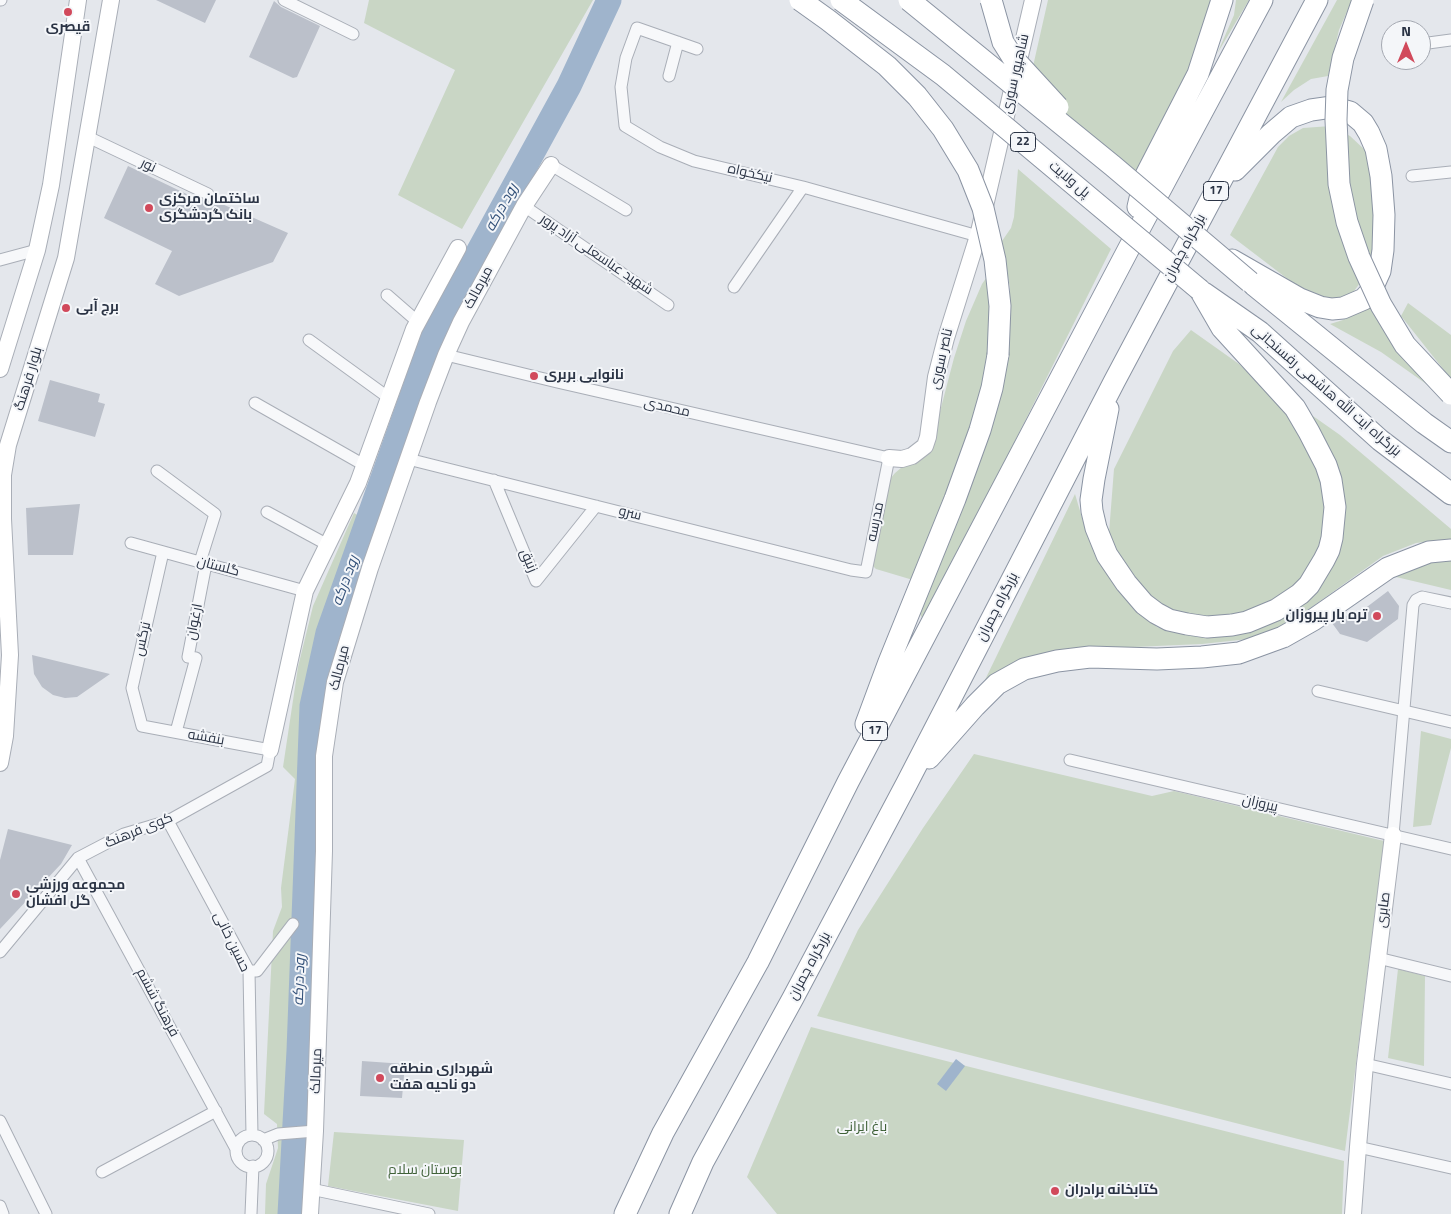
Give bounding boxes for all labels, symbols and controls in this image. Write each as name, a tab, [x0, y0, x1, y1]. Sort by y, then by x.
marker: قیصری	[62, 6, 74, 18]
place label: قیصری	[46, 20, 90, 36]
north arrow	[1381, 20, 1431, 70]
text: N	[1401, 20, 1411, 41]
street label: شاهپور سوری	[999, 32, 1033, 116]
road number: 22	[1010, 132, 1036, 152]
street label: نور	[137, 155, 159, 177]
street label: پل ولایت	[1045, 158, 1093, 202]
street label: نیکخواه	[726, 161, 774, 187]
water label: رود درکه	[482, 181, 522, 235]
road number: 17	[1204, 182, 1228, 200]
place label: ساختمان مرکزی بانک گردشگری	[159, 192, 260, 224]
marker: ساختمان مرکزی بانک گردشگری	[143, 202, 155, 214]
street label: شهید عباسعلی آزاد پرور	[536, 211, 656, 299]
street label: بزرگراه چمران	[1160, 211, 1210, 285]
street label: میرمالک	[461, 264, 497, 312]
place label: برج آبی	[76, 300, 119, 316]
marker: برج آبی	[60, 302, 72, 314]
street label: بزرگراه آیت الله هاشمی رفسنجانی	[1248, 321, 1404, 461]
street label: ناصر سوری	[927, 327, 957, 391]
street label: بلوار فرهنگ	[11, 345, 47, 413]
place label: نانوایی بربری	[544, 368, 624, 384]
marker: نانوایی بربری	[528, 370, 540, 382]
street label: محمدی	[642, 395, 692, 421]
street label: مدرسه	[864, 501, 888, 543]
street label: سرو	[617, 503, 643, 525]
street label: زنبق	[516, 547, 540, 575]
street label: گلستان	[195, 553, 241, 581]
water label: رود درکه	[329, 554, 363, 608]
street label: بزرگراه چمران	[974, 570, 1022, 644]
street label: ارغوان	[183, 602, 207, 642]
place label: تره بار پیروزان	[1285, 608, 1367, 624]
marker: تره بار پیروزان	[1371, 610, 1383, 622]
street label: نرگس	[131, 620, 155, 658]
street label: میرمالک	[326, 644, 354, 692]
road number: 17	[862, 721, 888, 740]
street label: بنفشه	[186, 727, 226, 749]
street label: پیروزان	[1240, 792, 1280, 816]
street label: کوی فرهنگ	[103, 810, 175, 852]
place label: مجموعه ورزشی گل افشان	[26, 878, 125, 910]
marker: مجموعه ورزشی گل افشان	[10, 888, 22, 900]
street label: صابری	[1373, 891, 1395, 929]
street label: حسین خانی	[209, 909, 253, 975]
street label: بزرگراه چمران	[785, 929, 835, 1003]
water label: رود درکه	[290, 954, 310, 1006]
street label: فرهنگ ششم	[132, 966, 182, 1040]
street label: میرمالک	[308, 1048, 326, 1094]
place label: شهرداری منطقه دو ناحیه هفت	[390, 1062, 493, 1094]
marker: شهرداری منطقه دو ناحیه هفت	[374, 1072, 386, 1084]
park label: باغ ایرانی	[837, 1120, 887, 1136]
park label: بوستان سلام	[388, 1163, 462, 1179]
place label: کتابخانه برادران	[1065, 1183, 1158, 1199]
marker: کتابخانه برادران	[1049, 1185, 1061, 1197]

